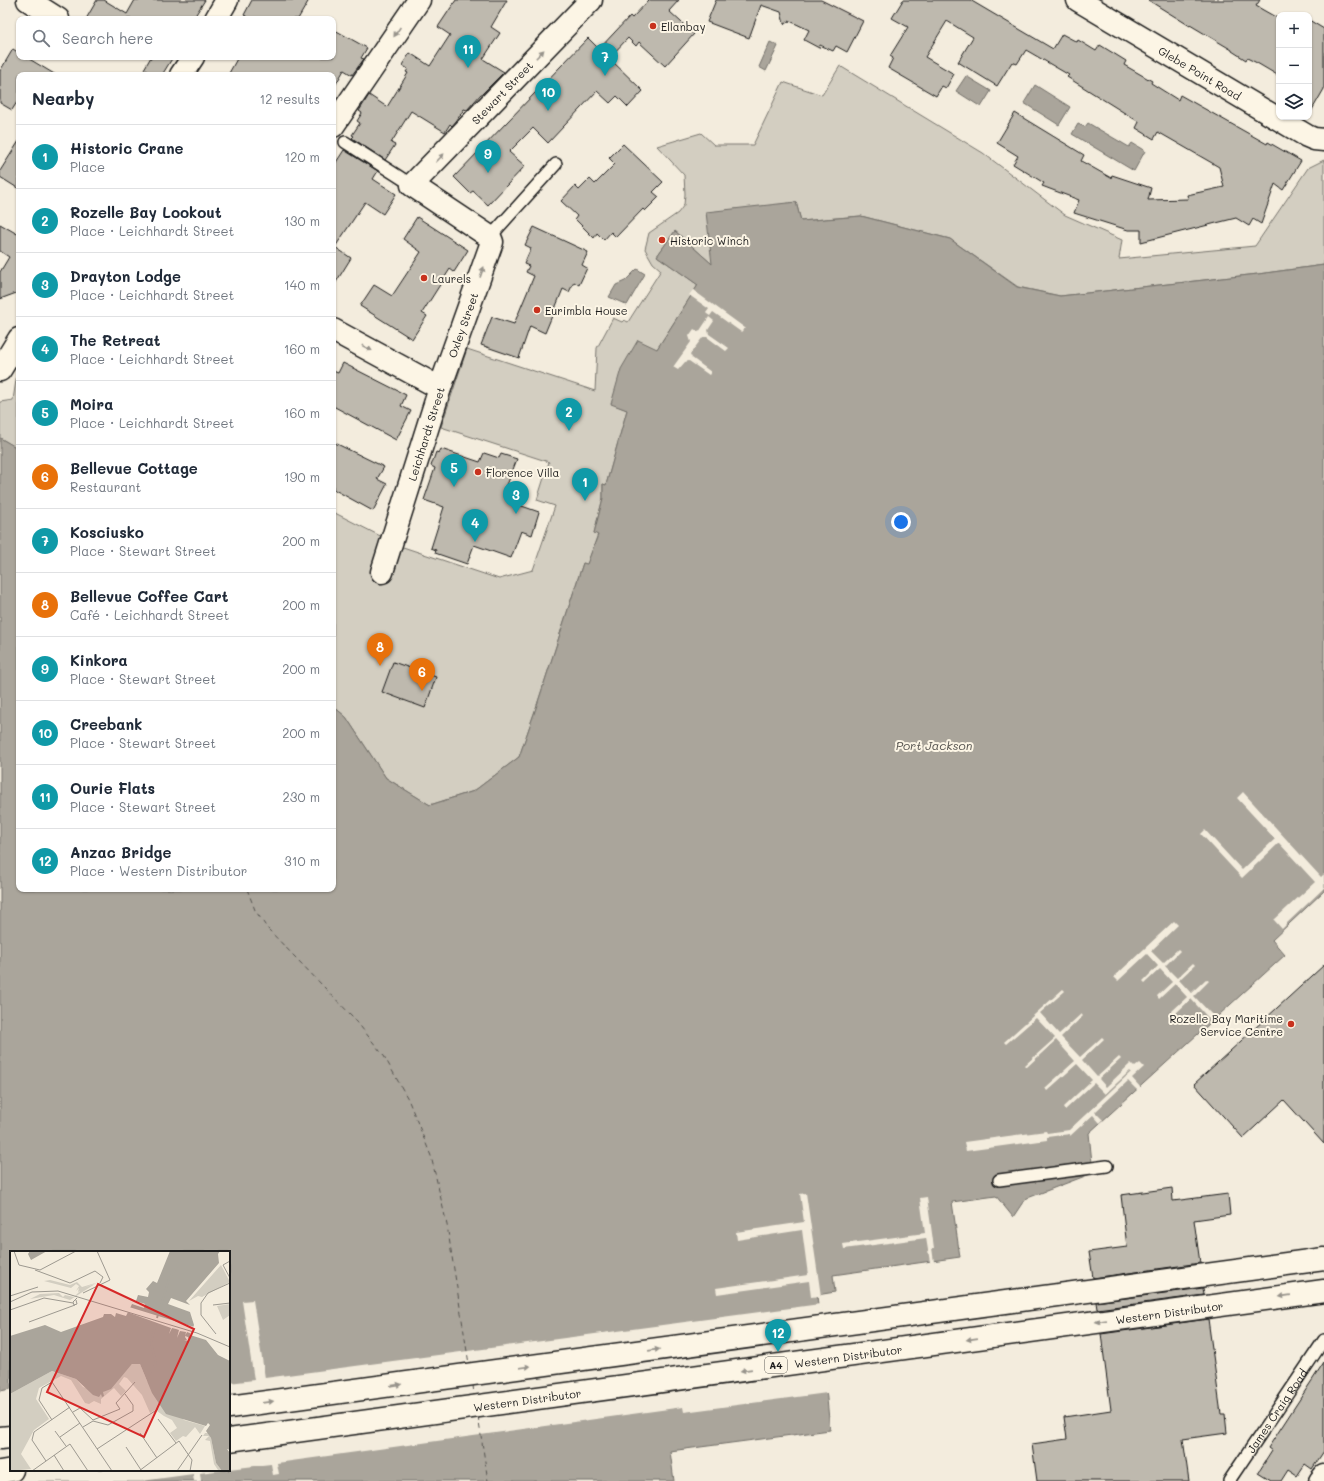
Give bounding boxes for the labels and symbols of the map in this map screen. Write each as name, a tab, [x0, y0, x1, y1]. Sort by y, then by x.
place label: Ellanbay	[661, 19, 706, 34]
marker: Ellanbay	[648, 21, 658, 31]
one-way arrow	[393, 27, 401, 38]
pin: 11	[455, 35, 481, 68]
street label: Glebe Point Road	[1156, 42, 1244, 103]
pin: 7	[592, 43, 618, 76]
one-way arrow	[535, 49, 544, 59]
street label: Stewart Street	[468, 57, 536, 127]
pin: 10	[535, 78, 561, 111]
pin: 9	[475, 140, 501, 173]
one-way arrow	[435, 153, 444, 163]
place label: Historic Winch	[670, 233, 749, 248]
marker: Historic Winch	[657, 235, 667, 245]
one-way arrow	[479, 266, 485, 278]
place label: Laurels	[432, 271, 471, 286]
marker: Laurels	[419, 273, 429, 283]
street label: Oxley Street	[444, 290, 481, 359]
place label: Eurimbla House	[545, 303, 628, 318]
marker: Eurimbla House	[532, 305, 542, 315]
one-way arrow	[361, 345, 373, 352]
street label: Leichhardt Street	[404, 385, 447, 483]
pin: 2	[556, 398, 582, 431]
pin: 5	[441, 454, 467, 487]
place label: Florence Villa	[486, 465, 560, 480]
marker: Florence Villa	[473, 467, 483, 477]
pin: 1	[572, 468, 598, 501]
pin: 3	[503, 481, 529, 514]
pin: 4	[462, 509, 488, 542]
your location	[891, 512, 911, 532]
pin: 8	[367, 633, 393, 666]
pin: 6	[409, 658, 435, 691]
water label: Port Jackson	[896, 737, 973, 753]
place label: Rozelle Bay Maritime Service Centre	[1169, 1011, 1283, 1039]
marker: Rozelle Bay Maritime Service Centre	[1286, 1019, 1296, 1029]
inset map	[10, 1251, 230, 1471]
one-way arrow	[1279, 1293, 1291, 1299]
street label: Western Distributor	[1114, 1297, 1224, 1327]
one-way arrow	[1095, 1318, 1107, 1324]
pin: 12	[765, 1319, 791, 1352]
one-way arrow	[966, 1336, 978, 1342]
street label: Western Distributor	[793, 1341, 903, 1370]
one-way arrow	[648, 1347, 660, 1353]
road number: A4	[765, 1357, 787, 1373]
one-way arrow	[519, 1364, 531, 1370]
street label: James Craig Road	[1243, 1366, 1310, 1455]
one-way arrow	[740, 1367, 752, 1373]
one-way arrow	[390, 1382, 403, 1388]
street label: Western Distributor	[472, 1385, 582, 1414]
one-way arrow	[262, 1399, 274, 1405]

